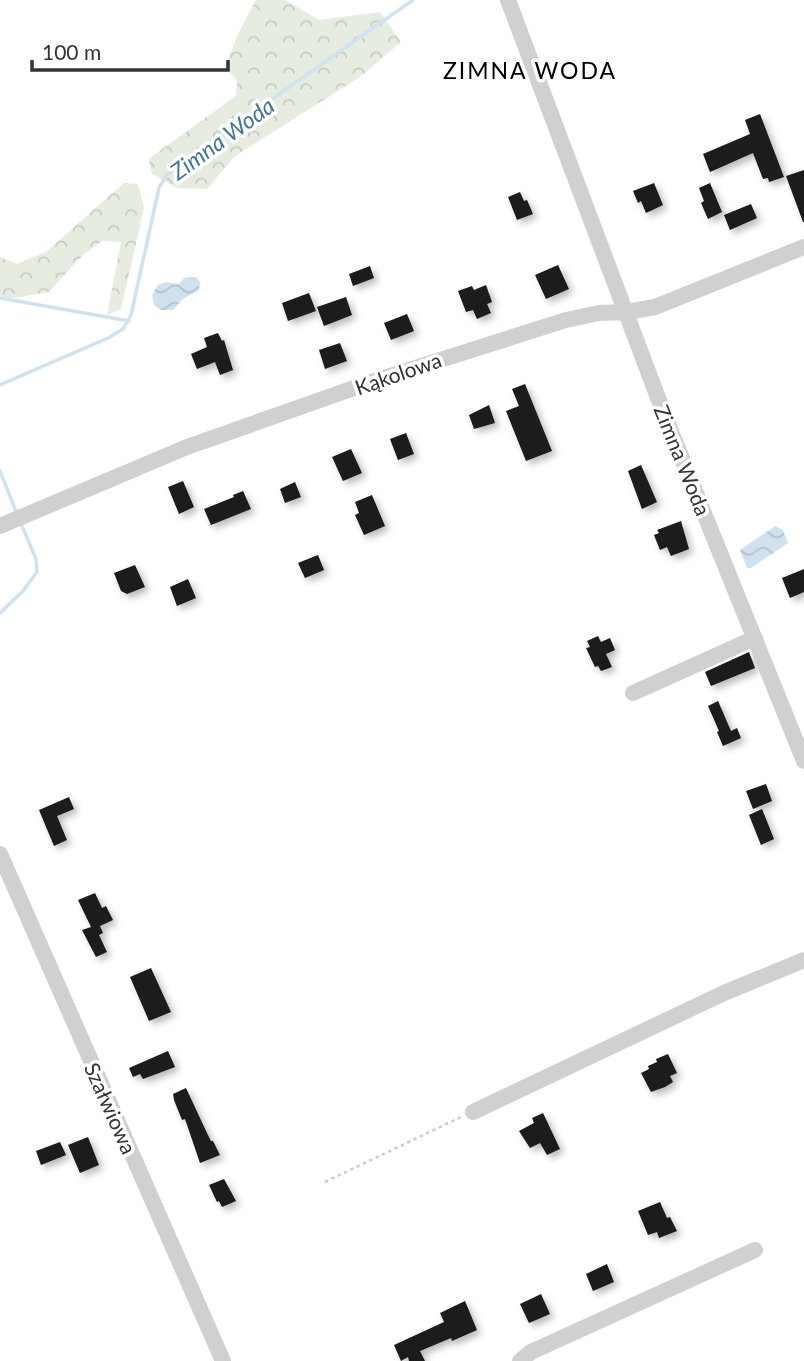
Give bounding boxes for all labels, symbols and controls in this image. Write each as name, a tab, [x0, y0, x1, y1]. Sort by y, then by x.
scale bar	[32, 28, 228, 72]
text: 100 m	[42, 39, 101, 64]
district label: ZIMNA WODA	[443, 56, 617, 84]
water label: Zimna Woda	[164, 91, 280, 186]
street label: Kąkolowa	[351, 347, 445, 399]
street label: Zimna Woda	[650, 401, 716, 519]
street label: Szałwiowa	[80, 1058, 142, 1158]

